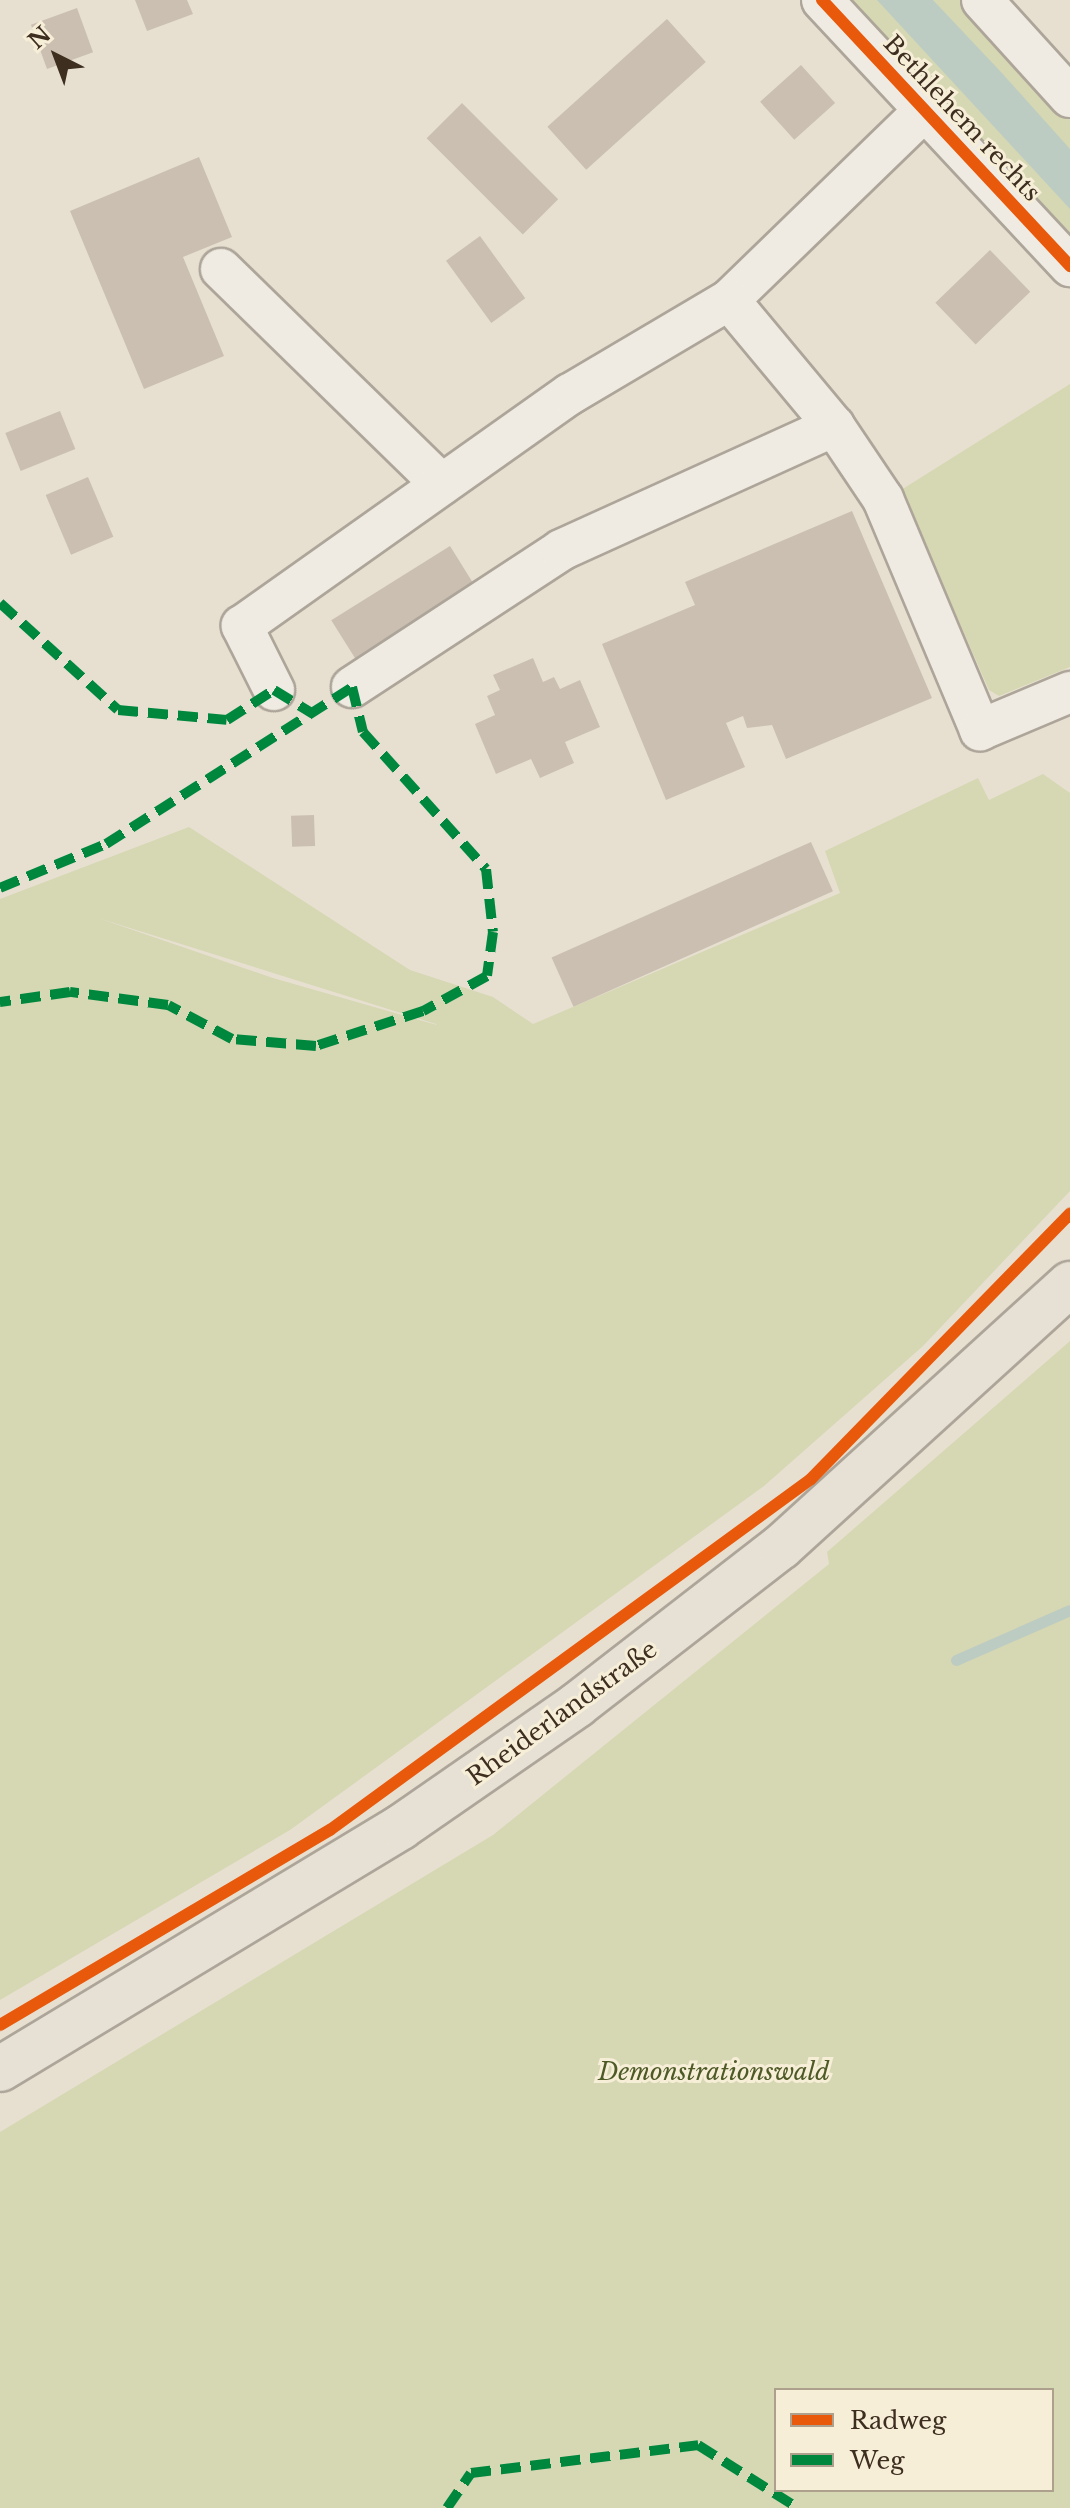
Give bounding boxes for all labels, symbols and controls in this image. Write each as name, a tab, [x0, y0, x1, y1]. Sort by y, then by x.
north arrow	[16, 16, 96, 96]
text: N	[23, 21, 56, 55]
street label: Bethlehem rechts	[878, 29, 1046, 207]
street label: Rheiderlandstraße	[462, 1635, 662, 1791]
park label: Demonstrationswald	[598, 2058, 830, 2086]
legend	[774, 2388, 1054, 2492]
text: Radweg	[850, 2406, 946, 2435]
text: Weg	[850, 2446, 905, 2475]

